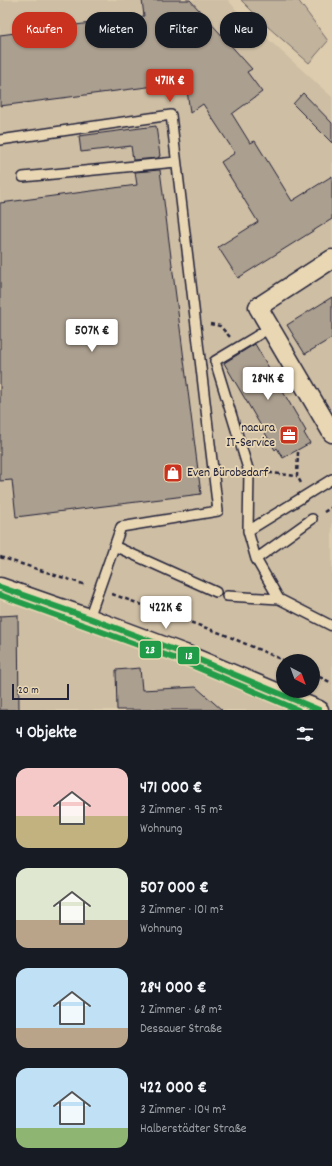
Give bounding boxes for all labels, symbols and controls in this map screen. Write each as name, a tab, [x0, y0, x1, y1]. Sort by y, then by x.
chip: Kaufen	[12, 12, 77, 48]
chip: Mieten	[85, 12, 147, 48]
chip: Filter	[155, 12, 212, 48]
chip: Neu	[220, 12, 267, 48]
pin: 471K €	[137, 69, 203, 103]
text: 471K €	[155, 72, 185, 91]
pin: 507K €	[59, 319, 125, 353]
text: 507K €	[75, 322, 109, 341]
pin: 284K €	[235, 367, 301, 401]
text: 284K €	[252, 370, 284, 389]
place label: nacura IT-Service	[226, 419, 276, 453]
office icon: nacura IT-Service	[278, 424, 300, 446]
shop icon: Even Bürobedarf	[162, 462, 184, 484]
place label: Even Bürobedarf	[187, 464, 269, 483]
pin: 422K €	[133, 596, 199, 630]
text: 422K €	[150, 599, 183, 618]
line badge: 23	[139, 640, 162, 659]
text: 23	[145, 643, 155, 659]
line badge: 13	[177, 646, 200, 665]
text: 13	[185, 649, 193, 665]
north arrow	[276, 654, 320, 698]
map controls	[276, 654, 320, 698]
scale bar	[12, 682, 69, 701]
text: 20 m	[18, 683, 39, 699]
text: 4 Objekte	[16, 722, 77, 746]
icon: filters	[294, 723, 316, 745]
text: 471 000 €	[140, 777, 202, 801]
icon: home	[48, 784, 96, 832]
text: 3 Zimmer · 95 m²	[140, 801, 223, 820]
text: Wohnung	[140, 820, 183, 839]
text: 507 000 €	[140, 877, 209, 901]
icon: home	[48, 884, 96, 932]
text: 3 Zimmer · 101 m²	[140, 901, 224, 920]
text: Wohnung	[140, 920, 183, 939]
text: 284 000 €	[140, 977, 206, 1001]
icon: home	[48, 984, 96, 1032]
text: 2 Zimmer · 68 m²	[140, 1001, 222, 1020]
text: Dessauer Straße	[140, 1020, 222, 1039]
text: 422 000 €	[140, 1077, 207, 1101]
icon: home	[48, 1084, 96, 1132]
text: 3 Zimmer · 104 m²	[140, 1101, 226, 1120]
text: Halberstädter Straße	[140, 1120, 247, 1139]

